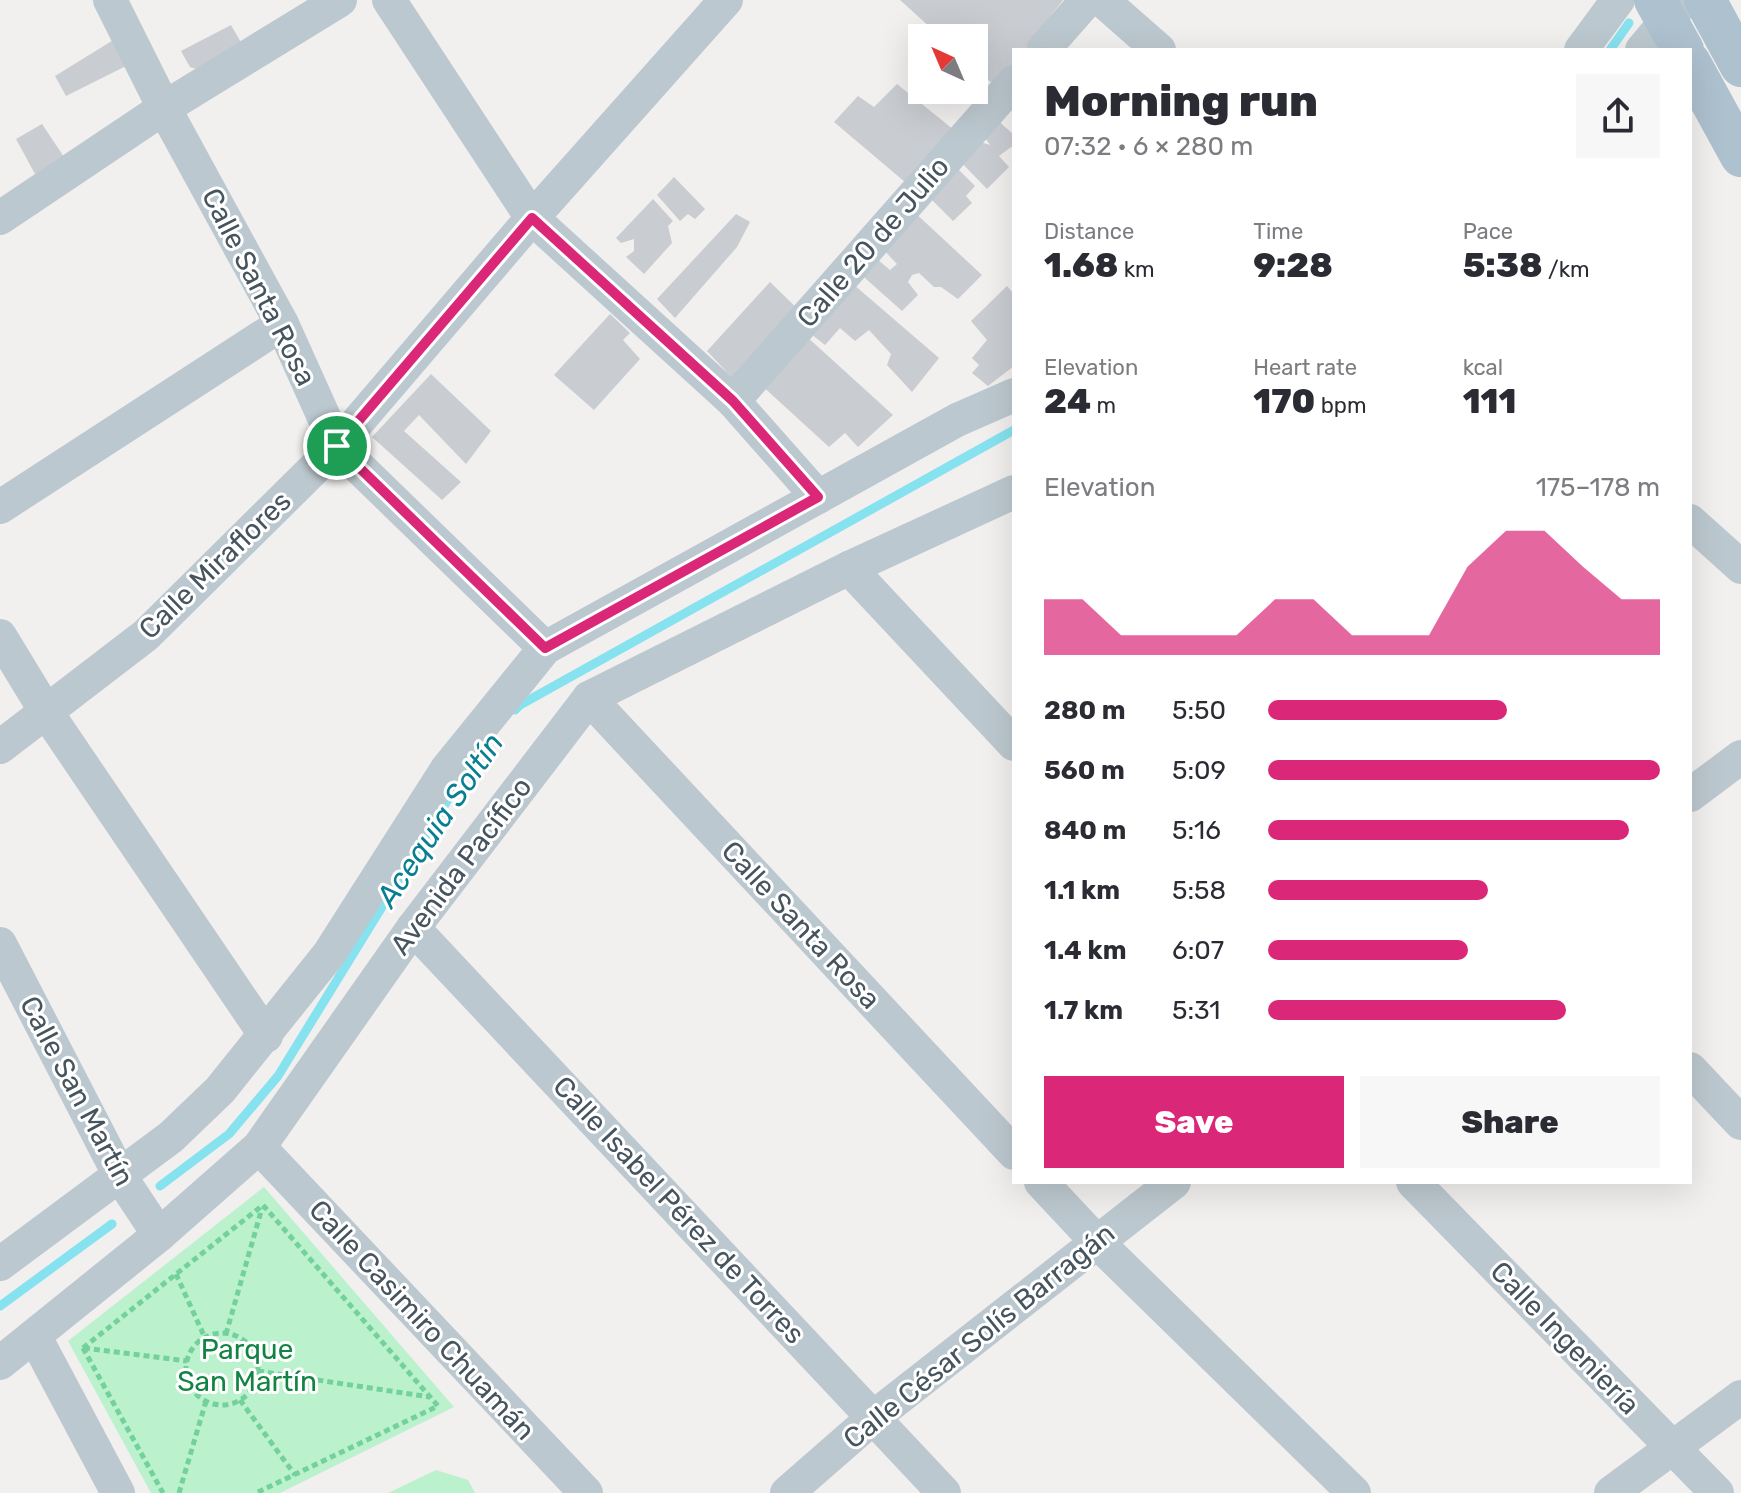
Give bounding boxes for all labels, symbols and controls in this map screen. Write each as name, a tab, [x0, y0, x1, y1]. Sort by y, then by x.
north arrow	[908, 24, 988, 104]
map controls	[908, 24, 988, 104]
button: share	[1576, 74, 1660, 158]
text: Morning run	[1044, 75, 1318, 127]
text: 07:32 · 6 × 280 m	[1044, 131, 1253, 162]
street label: Calle 20 de Julio	[790, 150, 956, 334]
street label: Calle Santa Rosa	[195, 183, 323, 391]
text: Distance	[1044, 218, 1134, 245]
text: Time	[1253, 218, 1303, 245]
text: Pace	[1463, 218, 1513, 245]
text: 1.68	[1044, 245, 1118, 286]
text: 9:28	[1253, 245, 1333, 286]
text: 5:38	[1463, 245, 1543, 286]
text: km	[1118, 256, 1155, 283]
text: /km	[1543, 256, 1590, 283]
text: Elevation	[1044, 354, 1138, 381]
text: Heart rate	[1253, 354, 1357, 381]
text: kcal	[1463, 354, 1503, 381]
text: 24	[1044, 381, 1091, 422]
text: 170	[1253, 381, 1315, 422]
text: 111	[1463, 381, 1516, 422]
text: m	[1091, 392, 1116, 419]
text: bpm	[1315, 392, 1367, 419]
pin	[303, 412, 371, 480]
icon: arrive	[315, 424, 359, 468]
text: Elevation	[1044, 472, 1155, 503]
text: 175–178 m	[1536, 472, 1660, 503]
street label: Calle Miraflores	[132, 484, 298, 646]
text: 280 m	[1044, 695, 1126, 726]
text: 5:50	[1172, 695, 1226, 726]
water label: Acequia Soltín	[368, 726, 511, 915]
text: 560 m	[1044, 755, 1125, 786]
text: 5:09	[1172, 755, 1226, 786]
street label: Avenida Pacífico	[384, 771, 538, 961]
text: 840 m	[1044, 815, 1126, 846]
text: 5:16	[1172, 815, 1221, 846]
street label: Calle Santa Rosa	[715, 834, 887, 1016]
text: 1.1 km	[1044, 875, 1120, 906]
text: 5:58	[1172, 875, 1226, 906]
text: 1.4 km	[1044, 935, 1126, 966]
text: 6:07	[1172, 935, 1224, 966]
street label: Calle San Martín	[13, 991, 141, 1191]
text: 1.7 km	[1044, 995, 1123, 1026]
text: 5:31	[1172, 995, 1220, 1026]
street label: Calle Isabel Pérez de Torres	[546, 1070, 812, 1350]
button: Save	[1044, 1076, 1344, 1168]
button: Share	[1360, 1076, 1660, 1168]
street label: Calle Casimiro Chuamán	[302, 1193, 542, 1447]
street label: Calle César Solís Barragán	[837, 1216, 1121, 1456]
street label: Calle Ingeniería	[1484, 1255, 1646, 1421]
park label: Parque San Martín	[177, 1333, 317, 1398]

